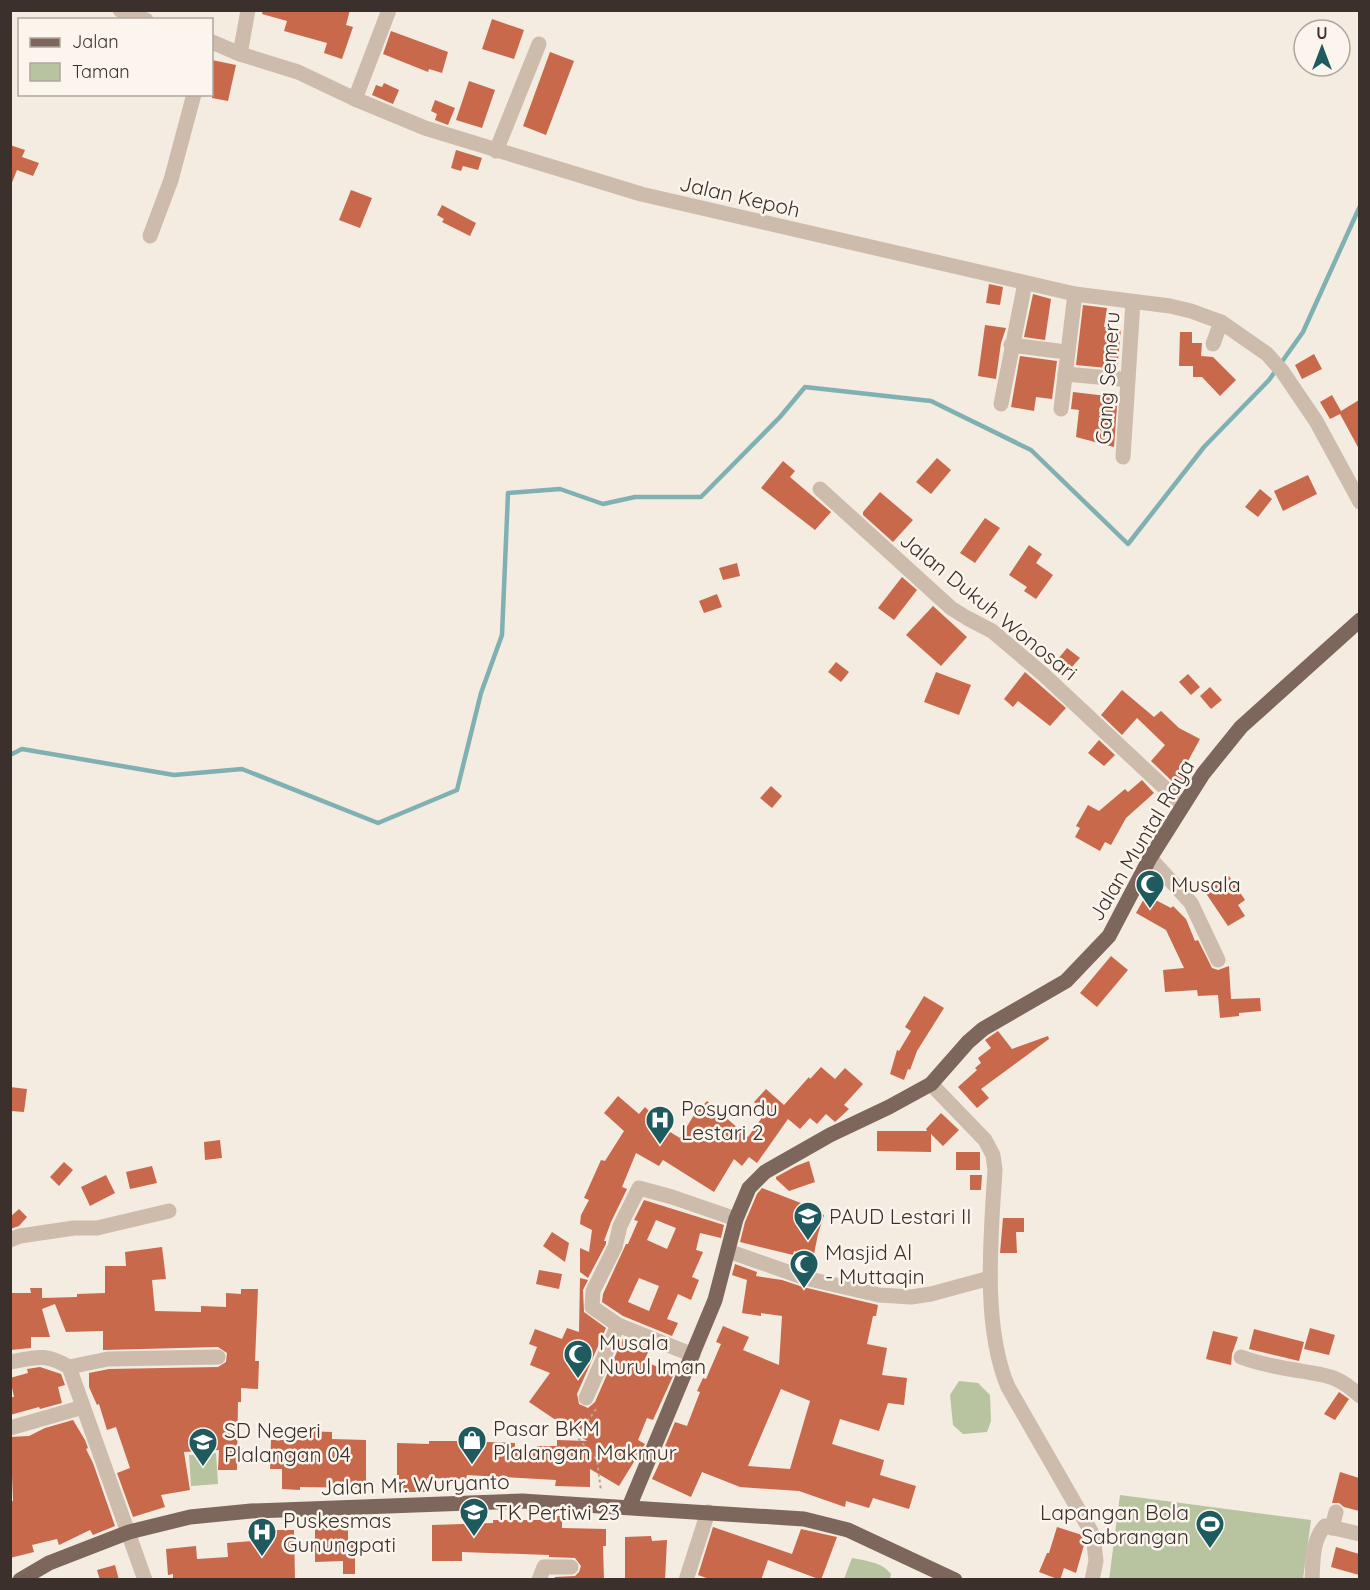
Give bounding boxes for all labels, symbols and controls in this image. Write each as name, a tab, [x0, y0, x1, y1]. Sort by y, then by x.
legend	[18, 18, 213, 96]
north arrow	[1292, 18, 1352, 78]
text: U	[1316, 23, 1328, 43]
text: Jalan	[72, 30, 119, 53]
text: Taman	[72, 60, 130, 83]
street label: Jalan Kepoh	[677, 169, 803, 223]
street label: Gang Semeru	[1089, 311, 1125, 445]
street label: Jalan Dukuh Wonosari	[895, 526, 1083, 686]
street label: Jalan Muntal Raya	[1083, 755, 1199, 925]
mosque icon: Musala	[1134, 868, 1166, 910]
place label: Musala	[1171, 871, 1241, 897]
place label: Posyandu Lestari 2	[681, 1095, 778, 1145]
hospital icon: Posyandu Lestari 2	[644, 1104, 676, 1146]
school or university icon: PAUD Lestari II	[792, 1200, 824, 1242]
place label: PAUD Lestari II	[829, 1203, 971, 1229]
place label: Masjid Al - Muttaqin	[825, 1239, 925, 1289]
mosque icon: Masjid Al - Muttaqin	[788, 1248, 820, 1290]
place label: Musala Nurul Iman	[599, 1329, 706, 1379]
mosque icon: Musala Nurul Iman	[562, 1338, 594, 1380]
place label: Pasar BKM Plalangan Makmur	[493, 1415, 677, 1465]
place label: SD Negeri Plalangan 04	[224, 1417, 351, 1467]
shop icon: Pasar BKM Plalangan Makmur	[456, 1424, 488, 1466]
school or university icon: SD Negeri Plalangan 04	[187, 1426, 219, 1468]
street label: Jalan Mr. Wuryanto	[320, 1468, 510, 1500]
school or university icon: TK Pertiwi 23	[458, 1496, 490, 1538]
place label: TK Pertiwi 23	[495, 1499, 620, 1525]
place label: Lapangan Bola Sabrangan	[1040, 1499, 1189, 1549]
place label: Puskesmas Gunungpati	[283, 1507, 396, 1557]
sports icon: Lapangan Bola Sabrangan	[1194, 1508, 1226, 1550]
hospital icon: Puskesmas Gunungpati	[246, 1516, 278, 1558]

